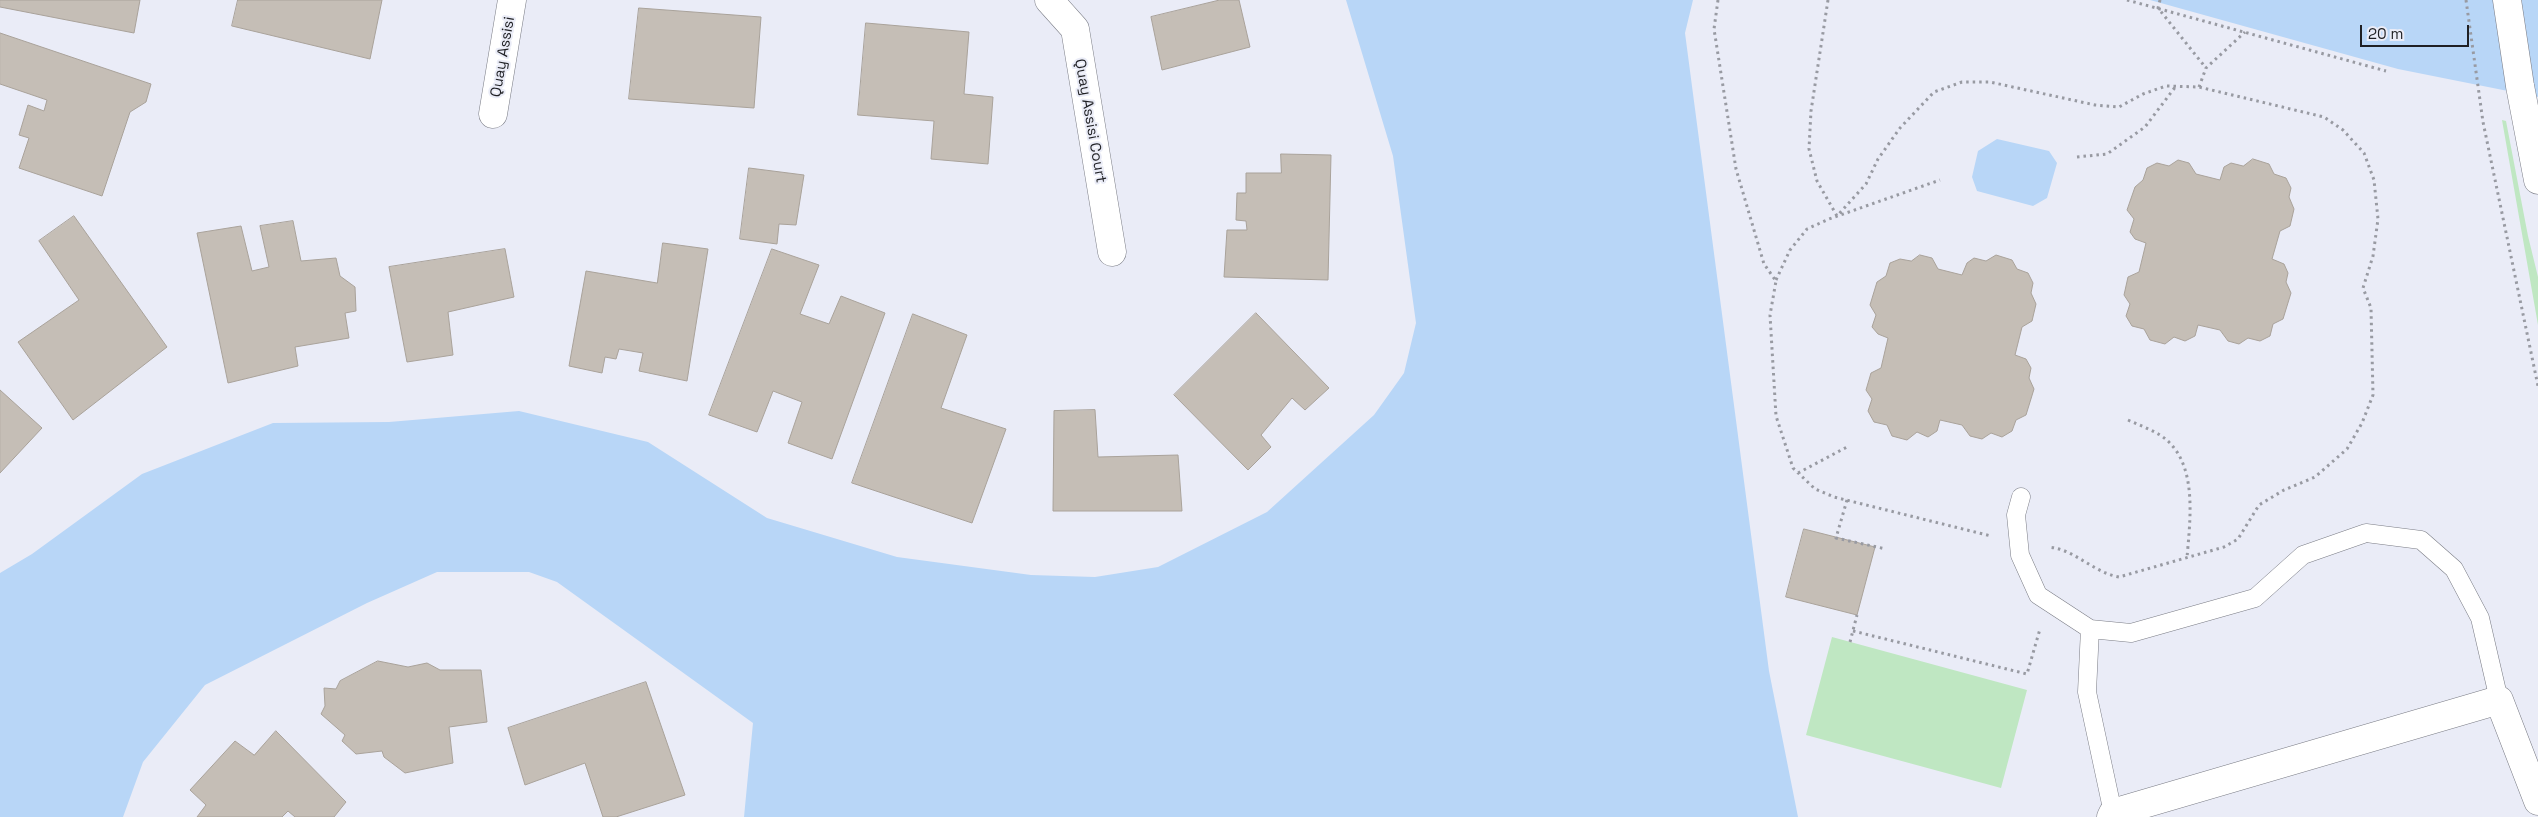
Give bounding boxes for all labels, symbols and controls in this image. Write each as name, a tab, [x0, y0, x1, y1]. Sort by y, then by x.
street label: Quay Assisi	[487, 15, 519, 99]
scale bar	[2363, 15, 2472, 47]
text: 20 m	[2368, 24, 2403, 43]
street label: Quay Assisi Court	[1070, 58, 1110, 184]

